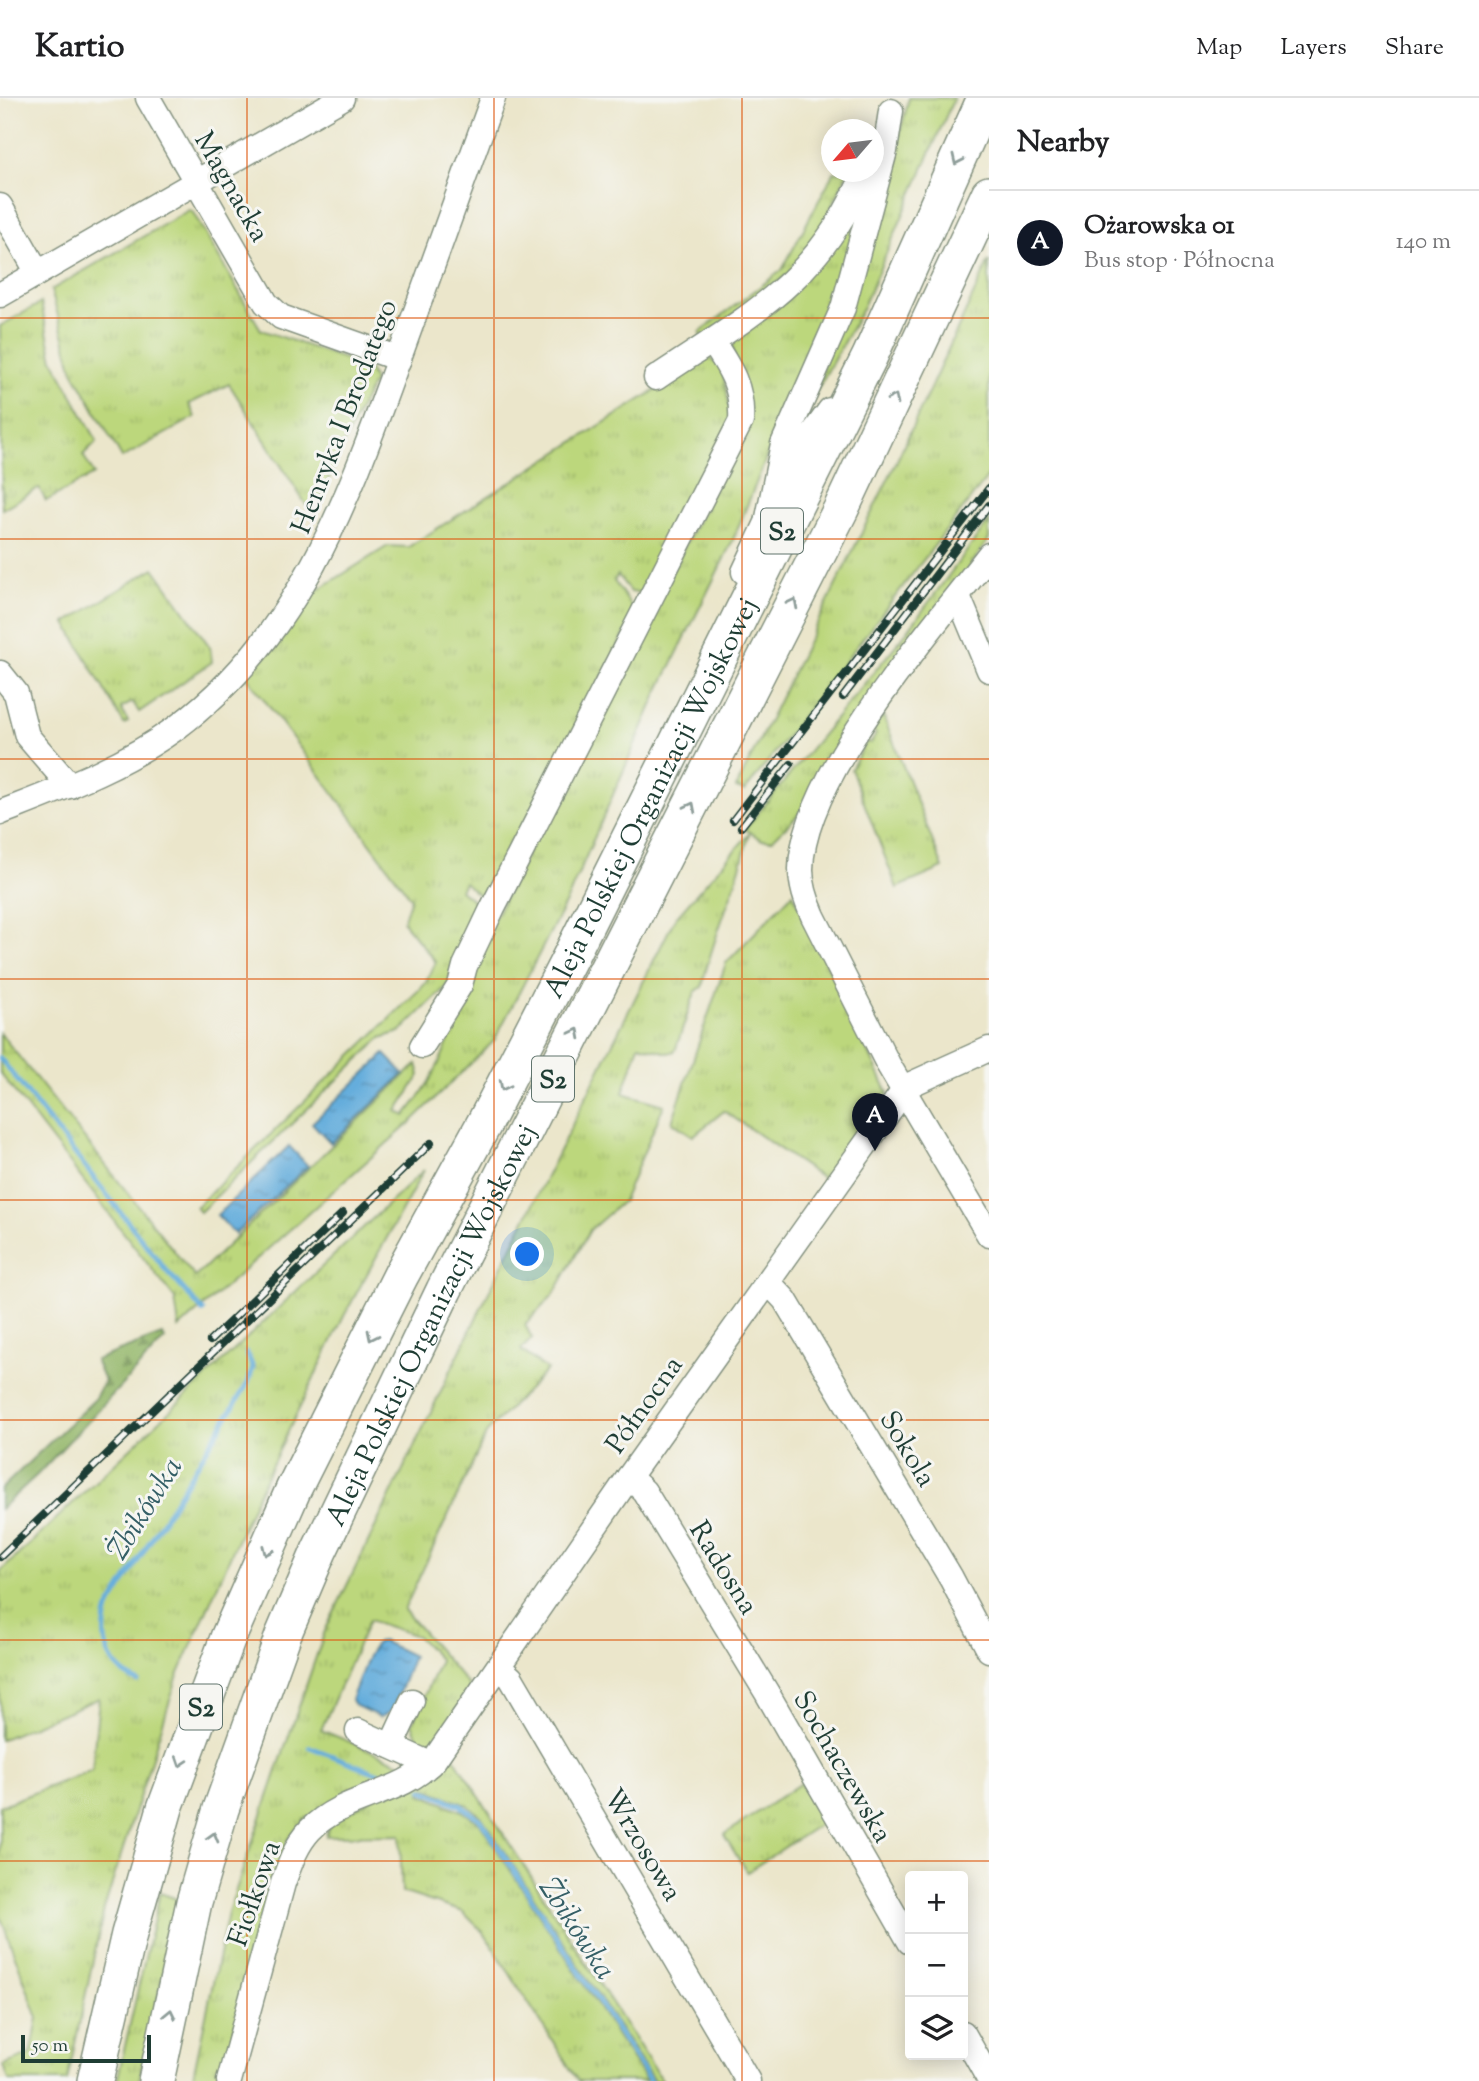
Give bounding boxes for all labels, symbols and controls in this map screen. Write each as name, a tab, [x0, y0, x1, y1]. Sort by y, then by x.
text: Kartio	[35, 24, 125, 72]
text: Map	[1196, 31, 1242, 65]
text: Layers	[1280, 31, 1347, 65]
text: Share	[1385, 31, 1444, 65]
north arrow	[821, 119, 884, 182]
text: Nearby	[1017, 122, 1109, 165]
street label: Magnacka	[183, 125, 278, 250]
one-way arrow	[951, 153, 965, 165]
text: Ożarowska 01	[1084, 208, 1235, 245]
text: A	[1031, 226, 1049, 259]
text: 140 m	[1396, 226, 1451, 259]
text: Bus stop · Północna	[1084, 245, 1275, 278]
street label: Henryka I Brodatego	[283, 294, 409, 540]
one-way arrow	[886, 394, 900, 406]
road number: S2	[761, 508, 803, 554]
street label: Aleja Polskiej Organizacji Wojskowej	[535, 591, 769, 1006]
one-way arrow	[785, 598, 799, 610]
one-way arrow	[683, 802, 697, 814]
one-way arrow	[568, 1028, 582, 1041]
road number: S2	[532, 1056, 574, 1102]
one-way arrow	[499, 1079, 512, 1091]
pin: A	[852, 1093, 898, 1151]
street label: Aleja Polskiej Organizacji Wojskowej	[317, 1118, 548, 1534]
your location	[510, 1237, 544, 1271]
one-way arrow	[366, 1329, 380, 1341]
street label: Północna	[597, 1349, 694, 1463]
street label: Sokola	[868, 1404, 945, 1495]
water label: Żbikówka	[98, 1450, 195, 1569]
street label: Radosna	[678, 1514, 767, 1623]
one-way arrow	[261, 1544, 275, 1556]
road number: S2	[180, 1684, 222, 1730]
street label: Sochaczewska	[782, 1684, 901, 1851]
one-way arrow	[175, 1755, 189, 1767]
street label: Wrzosowa	[592, 1782, 691, 1910]
one-way arrow	[205, 1831, 220, 1843]
street label: Fiołkowa	[219, 1836, 293, 1952]
water label: Żbikówka	[527, 1870, 625, 1989]
map controls	[905, 1871, 968, 2060]
button: +	[905, 1871, 968, 1934]
button: −	[905, 1934, 968, 1997]
button: layers	[905, 1997, 968, 2060]
one-way arrow	[161, 2008, 176, 2020]
scale bar	[21, 2032, 150, 2064]
text: 50 m	[32, 2033, 68, 2060]

